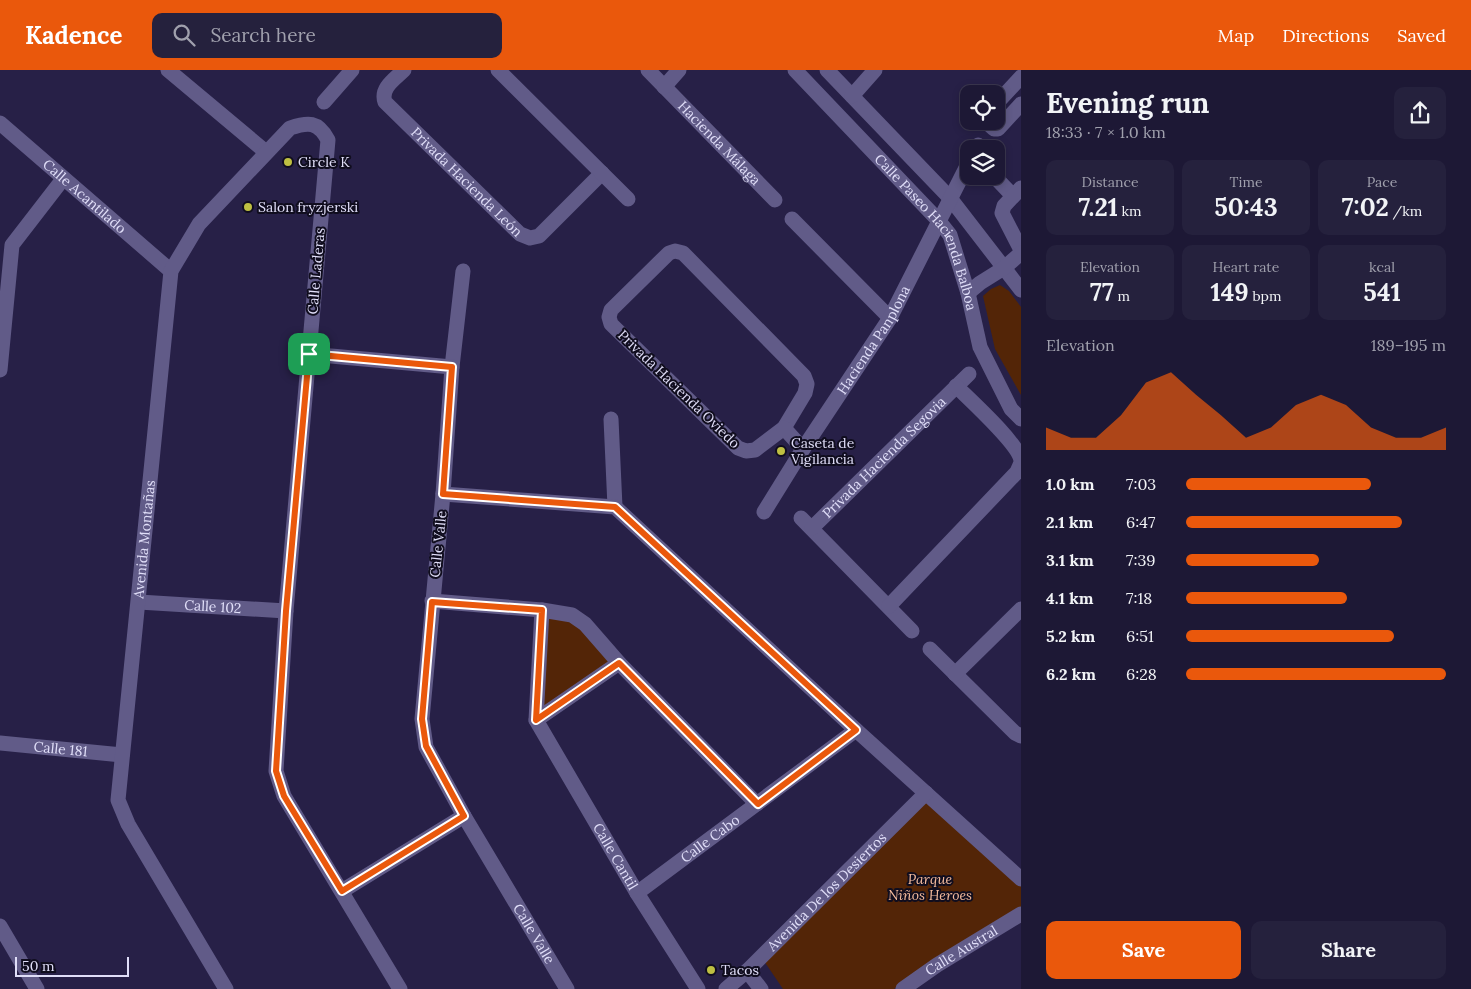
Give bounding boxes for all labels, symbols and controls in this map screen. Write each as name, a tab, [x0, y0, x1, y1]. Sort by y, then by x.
search box	[152, 13, 502, 58]
text: Kadence	[25, 20, 122, 51]
icon: search	[170, 21, 198, 49]
text: Search here	[210, 23, 316, 47]
text: Map	[1218, 24, 1254, 47]
text: Directions	[1282, 24, 1369, 47]
text: Saved	[1397, 24, 1446, 47]
map controls	[960, 85, 1005, 185]
button: locate	[960, 85, 1005, 130]
text: Evening run	[1046, 85, 1209, 121]
button: share	[1394, 87, 1446, 139]
street label: Hacienda Málaga	[674, 97, 764, 189]
text: 18:33 · 7 × 1.0 km	[1046, 122, 1166, 142]
street label: Privada Hacienda León	[407, 123, 527, 241]
button: layers	[960, 140, 1005, 185]
street label: Calle Paseo Hacienda Balboa	[871, 150, 981, 312]
place label: Circle K	[298, 153, 350, 171]
street label: Calle Acantilado	[39, 155, 130, 237]
marker: Circle K	[282, 156, 294, 168]
text: Distance	[1082, 173, 1138, 191]
text: Time	[1230, 173, 1263, 191]
text: Pace	[1367, 173, 1397, 191]
text: 7.21	[1078, 191, 1118, 223]
text: 50:43	[1214, 191, 1278, 223]
text: 7:02	[1342, 191, 1389, 223]
place label: Salon fryzjerski	[258, 198, 358, 216]
marker: Salon fryzjerski	[242, 201, 254, 213]
text: km	[1118, 202, 1142, 220]
text: /km	[1389, 202, 1422, 220]
street label: Calle Laderas	[303, 227, 329, 315]
text: Elevation	[1080, 258, 1140, 276]
text: Heart rate	[1213, 258, 1279, 276]
text: kcal	[1369, 258, 1395, 276]
text: 77	[1090, 276, 1114, 308]
text: 149	[1211, 276, 1249, 308]
text: 541	[1363, 276, 1401, 308]
street label: Hacienda Panplona	[833, 283, 914, 398]
text: m	[1114, 287, 1130, 305]
text: bpm	[1249, 287, 1281, 305]
street label: Privada Hacienda Oviedo	[614, 326, 744, 452]
pin	[288, 333, 330, 375]
text: Elevation	[1046, 335, 1115, 355]
text: 189–195 m	[1371, 335, 1446, 355]
icon: arrive	[295, 340, 323, 368]
street label: Privada Hacienda Segovia	[818, 393, 950, 522]
place label: Caseta de Vigilancia	[790, 434, 855, 468]
marker: Caseta de Vigilancia	[775, 445, 787, 457]
text: 1.0 km	[1046, 474, 1095, 494]
text: 7:03	[1126, 474, 1156, 494]
street label: Avenida Montañas	[129, 479, 159, 600]
street label: Calle Valle	[426, 509, 451, 578]
text: 2.1 km	[1046, 512, 1093, 532]
text: 6:47	[1126, 512, 1155, 532]
text: 3.1 km	[1046, 550, 1094, 570]
text: 7:39	[1126, 550, 1156, 570]
text: 4.1 km	[1046, 588, 1093, 608]
text: 7:18	[1126, 588, 1152, 608]
street label: Calle 102	[184, 596, 242, 617]
text: 5.2 km	[1046, 626, 1095, 646]
text: 6:51	[1126, 626, 1154, 646]
text: 6.2 km	[1046, 664, 1096, 684]
text: 6:28	[1126, 664, 1157, 684]
street label: Calle 181	[33, 737, 88, 761]
street label: Calle Cabo	[677, 811, 743, 867]
street label: Calle Cantil	[589, 820, 642, 893]
street label: Avenida De los Desiertos	[763, 829, 890, 956]
park label: Parque Niños Heroes	[888, 870, 972, 904]
street label: Calle Valle	[509, 900, 559, 968]
street label: Calle Austral	[922, 921, 1001, 980]
button: Save	[1046, 921, 1241, 979]
button: Share	[1251, 921, 1446, 979]
scale bar	[15, 954, 129, 977]
text: 50 m	[22, 957, 55, 975]
place label: Tacos	[721, 961, 759, 979]
marker: Tacos	[705, 964, 717, 976]

